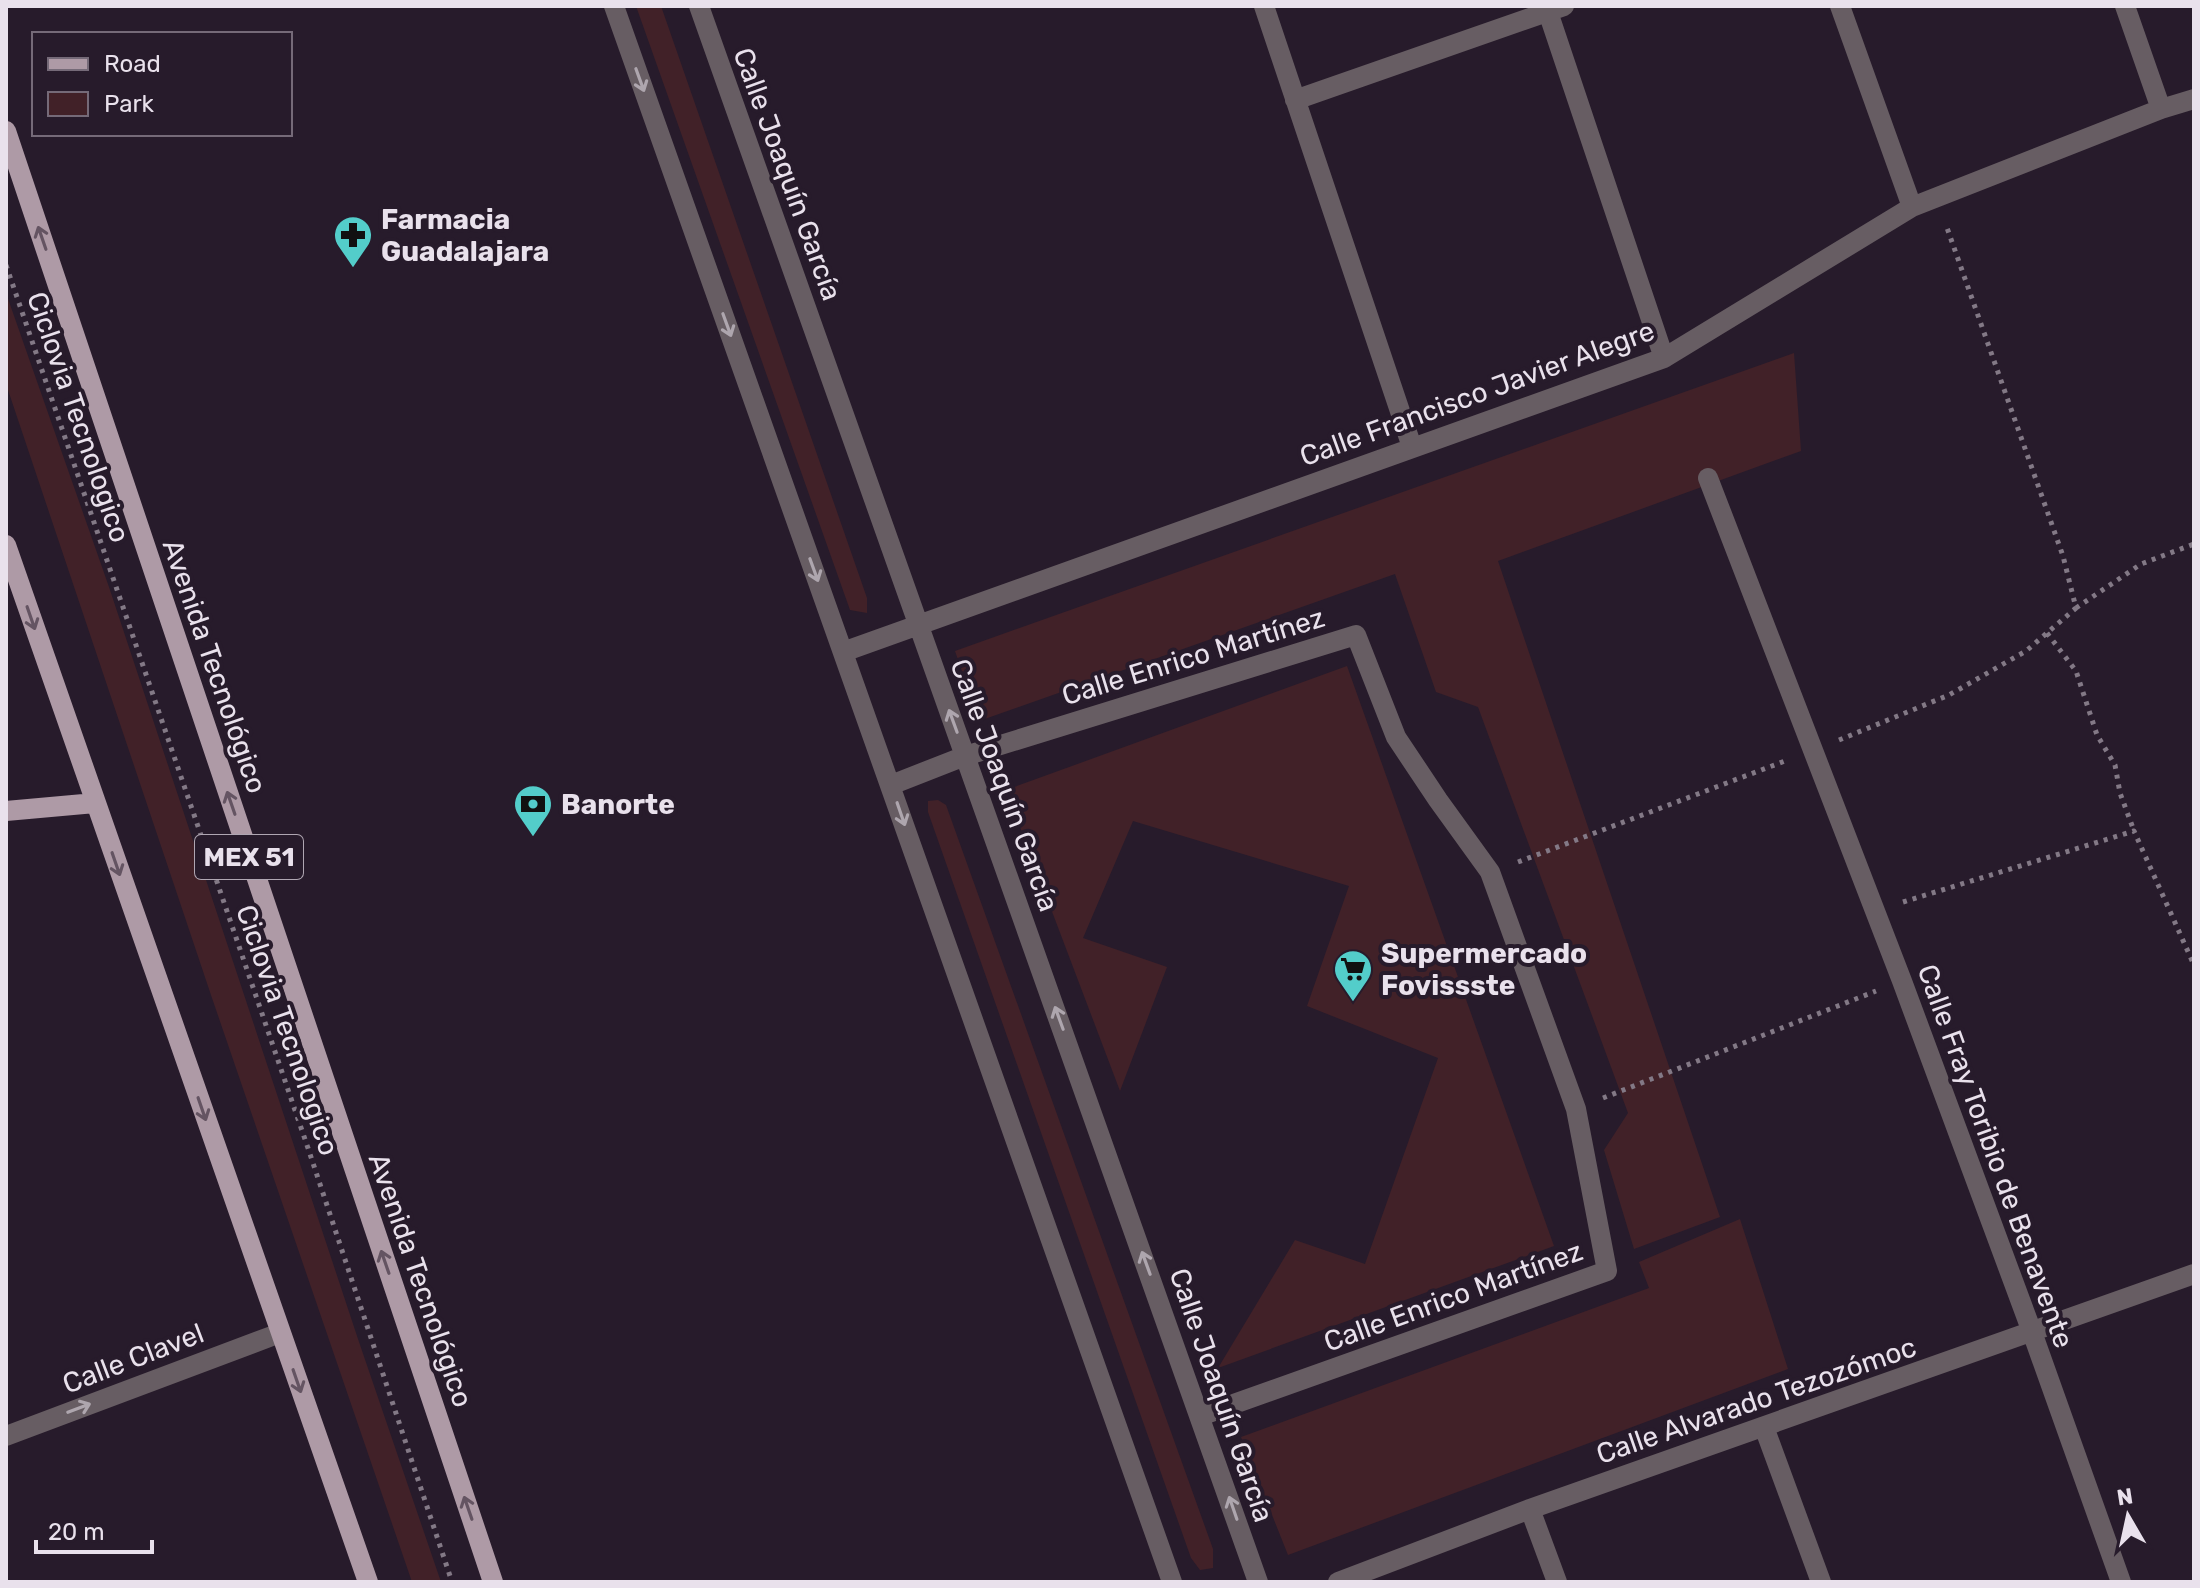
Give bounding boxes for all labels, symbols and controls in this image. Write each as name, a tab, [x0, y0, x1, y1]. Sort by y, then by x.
legend	[32, 32, 292, 136]
street label: Calle Joaquín García	[726, 43, 849, 305]
text: Road	[104, 50, 161, 78]
one-way arrow	[634, 67, 648, 91]
text: Park	[104, 90, 155, 118]
place label: Farmacia Guadalajara	[381, 203, 549, 268]
pharmacy icon: Farmacia Guadalajara	[332, 214, 374, 269]
one-way arrow	[33, 225, 48, 250]
street label: Ciclovia Tecnologico	[20, 288, 137, 547]
one-way arrow	[720, 312, 735, 337]
street label: Calle Francisco Javier Alegre	[1295, 314, 1659, 473]
street label: Avenida Tecnológico	[156, 535, 273, 797]
one-way arrow	[807, 557, 822, 582]
street label: Calle Enrico Martínez	[1058, 601, 1328, 712]
one-way arrow	[25, 606, 40, 631]
street label: Calle Joaquín García	[943, 654, 1066, 916]
one-way arrow	[944, 708, 959, 733]
bank icon: Banorte	[512, 783, 554, 838]
place label: Banorte	[561, 788, 675, 821]
one-way arrow	[223, 790, 238, 815]
one-way arrow	[895, 802, 910, 827]
road number: MEX 51	[195, 835, 303, 879]
one-way arrow	[110, 851, 125, 876]
street label: Ciclovia Tecnologico	[229, 901, 346, 1160]
place label: Supermercado Fovissste	[1381, 937, 1587, 1002]
supermarket icon: Supermercado Fovissste	[1332, 948, 1374, 1003]
street label: Calle Fray Toribio de Benavente	[1911, 960, 2080, 1352]
one-way arrow	[1050, 1006, 1065, 1031]
one-way arrow	[196, 1097, 211, 1122]
street label: Avenida Tecnológico	[362, 1149, 479, 1411]
street label: Calle Enrico Martínez	[1319, 1234, 1587, 1359]
one-way arrow	[377, 1249, 392, 1274]
one-way arrow	[1137, 1251, 1152, 1276]
street label: Calle Joaquín García	[1163, 1264, 1280, 1526]
street label: Calle Clavel	[58, 1316, 208, 1400]
street label: Calle Alvarado Tezozómoc	[1592, 1330, 1920, 1471]
one-way arrow	[291, 1369, 306, 1394]
one-way arrow	[66, 1400, 91, 1414]
north arrow	[2088, 1476, 2168, 1556]
text: N	[2115, 1482, 2135, 1511]
one-way arrow	[459, 1496, 474, 1521]
one-way arrow	[1224, 1496, 1239, 1521]
scale bar	[36, 1504, 152, 1554]
text: 20 m	[48, 1518, 105, 1546]

